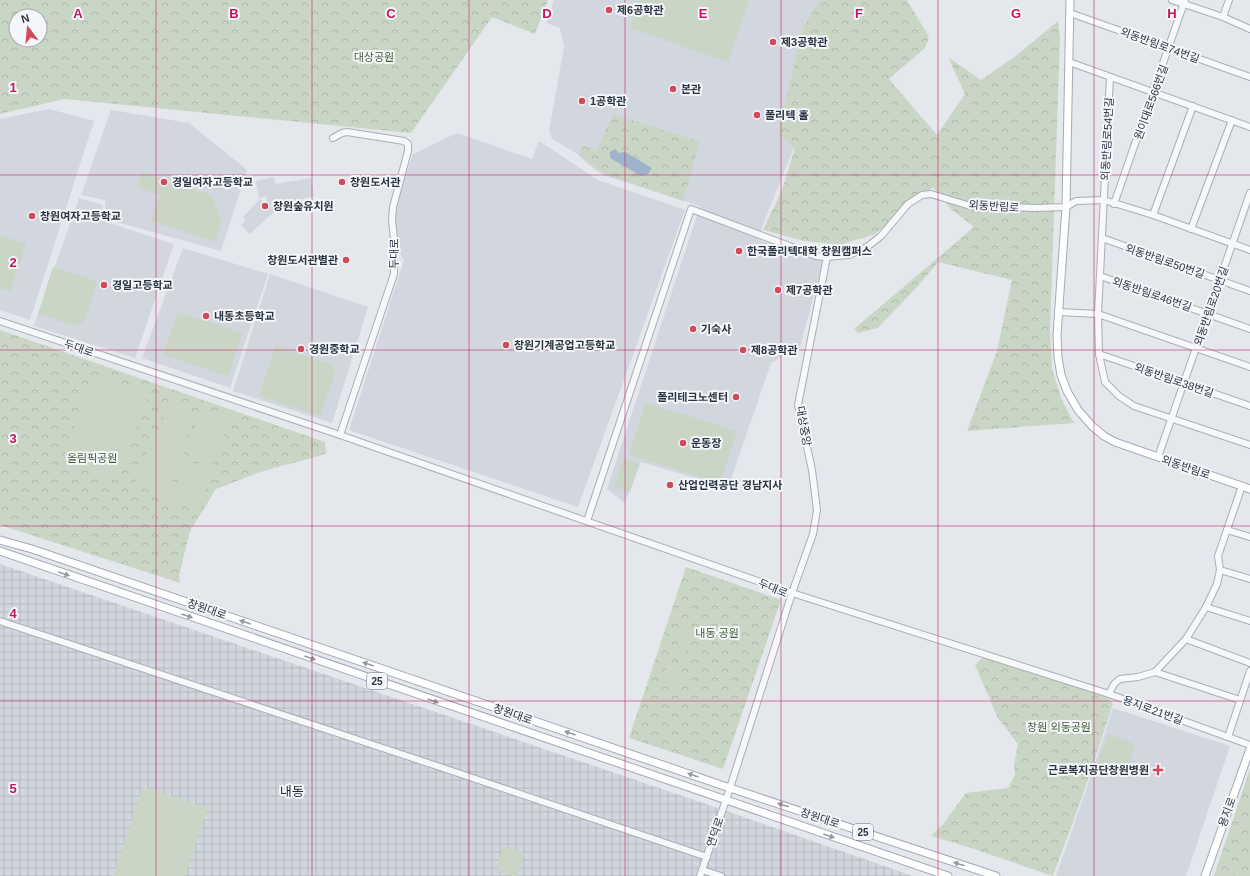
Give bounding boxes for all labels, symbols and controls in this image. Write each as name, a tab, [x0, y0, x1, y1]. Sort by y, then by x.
place label: 제6공학관	[617, 4, 664, 16]
marker: 제6공학관	[604, 5, 614, 15]
text: A	[73, 6, 83, 21]
text: B	[229, 6, 239, 21]
text: C	[386, 6, 396, 21]
text: D	[542, 6, 552, 21]
text: E	[699, 6, 708, 21]
text: F	[855, 6, 863, 21]
text: G	[1011, 6, 1021, 21]
text: H	[1167, 6, 1177, 21]
north arrow	[8, 8, 48, 48]
text: N	[20, 12, 31, 25]
street label: 외동반림로74번길	[1119, 25, 1201, 65]
place label: 제3공학관	[781, 36, 828, 48]
marker: 제3공학관	[768, 37, 778, 47]
park label: 대상공원	[354, 51, 394, 63]
street label: 원이대로566번길	[1132, 63, 1170, 141]
text: 1	[9, 80, 17, 95]
place label: 본관	[681, 83, 701, 95]
marker: 본관	[668, 84, 678, 94]
place label: 1공학관	[590, 95, 626, 107]
marker: 1공학관	[577, 96, 587, 106]
street label: 외동반림로54번길	[1099, 97, 1115, 181]
place label: 폴리텍 홀	[765, 109, 809, 121]
marker: 폴리텍 홀	[752, 110, 762, 120]
place label: 경일여자고등학교	[172, 176, 253, 188]
place label: 창원도서관	[350, 176, 401, 188]
marker: 경일여자고등학교	[159, 177, 169, 187]
marker: 창원도서관	[337, 177, 347, 187]
street label: 외동반림로	[968, 198, 1020, 214]
place label: 창원숲유치원	[273, 200, 334, 212]
marker: 창원숲유치원	[260, 201, 270, 211]
place label: 창원여자고등학교	[40, 210, 121, 222]
marker: 창원여자고등학교	[27, 211, 37, 221]
street label: 두대로	[388, 239, 400, 269]
street label: 외동반림로50번길	[1124, 242, 1206, 280]
place label: 한국폴리텍대학 창원캠퍼스	[747, 245, 872, 257]
marker: 한국폴리텍대학 창원캠퍼스	[734, 246, 744, 256]
place label: 창원도서관별관	[267, 254, 338, 266]
text: 2	[9, 255, 17, 270]
marker: 창원도서관별관	[341, 255, 351, 265]
street label: 외동반림로20번길	[1192, 265, 1230, 347]
street label: 외동반림로46번길	[1111, 275, 1193, 313]
place label: 경일고등학교	[112, 279, 173, 291]
marker: 경일고등학교	[99, 280, 109, 290]
place label: 제7공학관	[786, 284, 833, 296]
marker: 제7공학관	[773, 285, 783, 295]
place label: 내동초등학교	[214, 310, 275, 322]
marker: 내동초등학교	[201, 311, 211, 321]
place label: 기숙사	[701, 323, 731, 335]
marker: 기숙사	[688, 324, 698, 334]
street label: 두대로	[63, 337, 95, 359]
place label: 창원기계공업고등학교	[514, 339, 615, 351]
marker: 창원기계공업고등학교	[501, 340, 511, 350]
place label: 경원중학교	[309, 343, 360, 355]
marker: 경원중학교	[296, 344, 306, 354]
place label: 제8공학관	[751, 344, 798, 356]
marker: 제8공학관	[738, 345, 748, 355]
street label: 외동반림로38번길	[1133, 361, 1215, 399]
place label: 폴리테크노센터	[657, 391, 728, 403]
marker: 폴리테크노센터	[731, 392, 741, 402]
street label: 대상중앙	[795, 405, 813, 447]
text: 3	[9, 431, 17, 446]
place label: 운동장	[691, 437, 721, 449]
marker: 운동장	[678, 438, 688, 448]
park label: 올림픽공원	[67, 452, 117, 464]
street label: 외동반림로	[1160, 453, 1212, 481]
place label: 산업인력공단 경남지사	[678, 479, 782, 491]
marker: 산업인력공단 경남지사	[665, 480, 675, 490]
one-way arrow	[59, 572, 71, 578]
street label: 두대로	[757, 577, 789, 599]
street label: 창원대로	[186, 597, 228, 621]
text: 4	[9, 606, 17, 621]
one-way arrow	[182, 614, 194, 620]
one-way arrow	[238, 619, 250, 625]
park label: 내동 공원	[695, 627, 739, 639]
one-way arrow	[305, 656, 317, 662]
one-way arrow	[361, 661, 373, 667]
road number: 25	[367, 673, 387, 689]
street label: 용지로21번길	[1121, 694, 1185, 726]
one-way arrow	[428, 698, 440, 704]
street label: 창원대로	[492, 702, 534, 726]
park label: 창원 외동공원	[1027, 721, 1091, 733]
one-way arrow	[564, 730, 576, 736]
place label: 근로복지공단창원병원	[1048, 764, 1149, 776]
marker: 근로복지공단창원병원	[1152, 764, 1164, 776]
one-way arrow	[687, 772, 699, 778]
text: 5	[9, 781, 17, 796]
district label: 내동	[280, 784, 304, 799]
street label: 용지로	[1216, 796, 1238, 828]
one-way arrow	[776, 802, 788, 808]
street label: 창원대로	[799, 806, 841, 830]
street label: 연덕로	[704, 816, 726, 848]
road number: 25	[853, 824, 873, 840]
one-way arrow	[823, 833, 835, 839]
one-way arrow	[953, 861, 965, 867]

